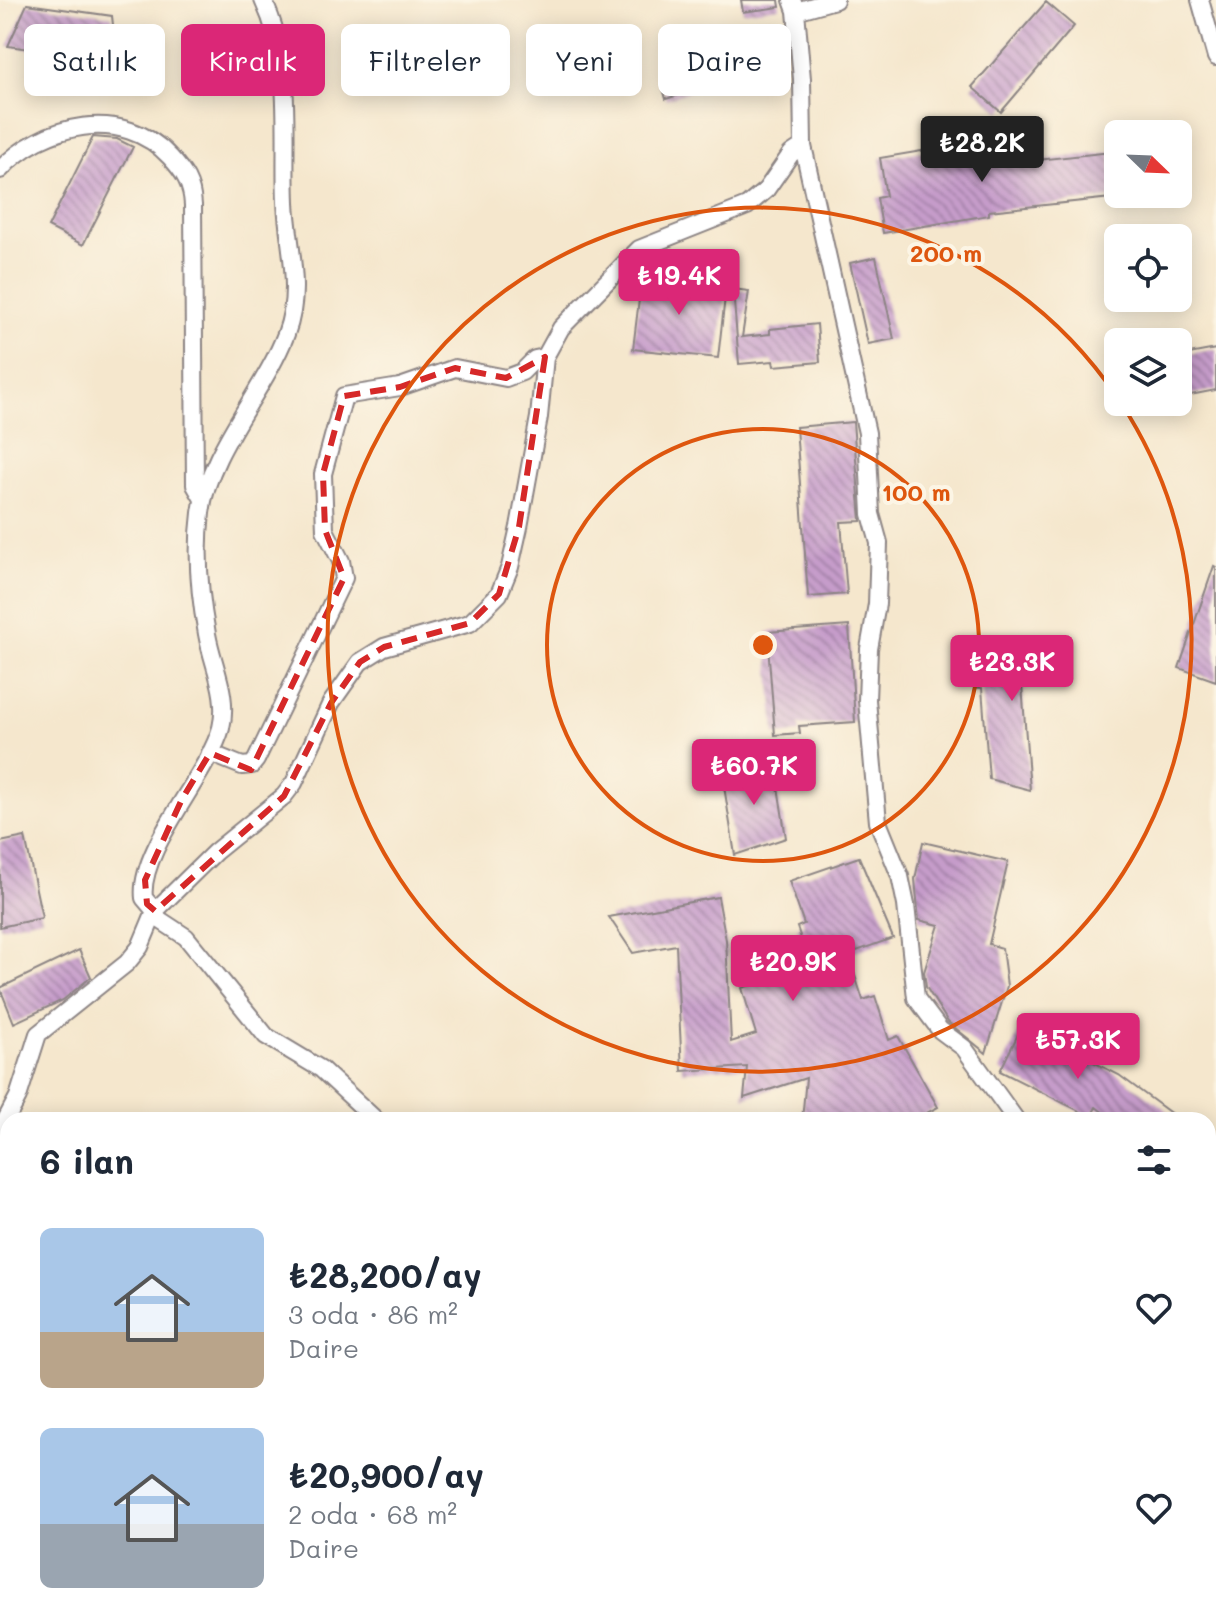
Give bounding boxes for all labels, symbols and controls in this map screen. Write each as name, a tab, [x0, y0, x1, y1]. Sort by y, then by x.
chip: Satılık	[24, 24, 165, 96]
chip: Kiralık	[181, 24, 325, 96]
chip: Filtreler	[341, 24, 510, 96]
chip: Yeni	[526, 24, 642, 96]
chip: Daire	[658, 24, 791, 96]
pin: ₺28.2K	[917, 116, 1047, 184]
north arrow	[1104, 120, 1192, 208]
map controls	[1104, 120, 1192, 416]
text: ₺28.2K	[939, 125, 1025, 159]
button: locate	[1104, 224, 1192, 312]
text: 200 m	[910, 237, 982, 268]
pin: ₺19.4K	[614, 249, 744, 317]
text: ₺19.4K	[637, 258, 722, 292]
button: layers	[1104, 328, 1192, 416]
text: 100 m	[881, 476, 951, 507]
centre of rings	[749, 631, 777, 659]
pin: ₺23.3K	[947, 635, 1077, 703]
text: ₺23.3K	[968, 644, 1056, 678]
pin: ₺60.7K	[689, 739, 819, 807]
text: ₺60.7K	[710, 748, 798, 782]
pin: ₺20.9K	[728, 935, 858, 1003]
text: ₺20.9K	[749, 944, 837, 978]
pin: ₺57.3K	[1013, 1013, 1143, 1081]
text: ₺57.3K	[1035, 1022, 1121, 1056]
text: 6 ilan	[40, 1138, 134, 1183]
icon: filters	[1132, 1138, 1176, 1182]
text: ₺28,200/ay	[288, 1252, 482, 1297]
icon: home	[104, 1260, 200, 1356]
icon: heart	[1132, 1286, 1176, 1330]
text: 3 oda · 86 m²	[288, 1297, 458, 1331]
text: Daire	[288, 1331, 359, 1365]
text: ₺20,900/ay	[288, 1452, 484, 1497]
icon: home	[104, 1460, 200, 1556]
icon: heart	[1132, 1486, 1176, 1530]
text: 2 oda · 68 m²	[288, 1497, 457, 1531]
text: Daire	[288, 1531, 359, 1565]

